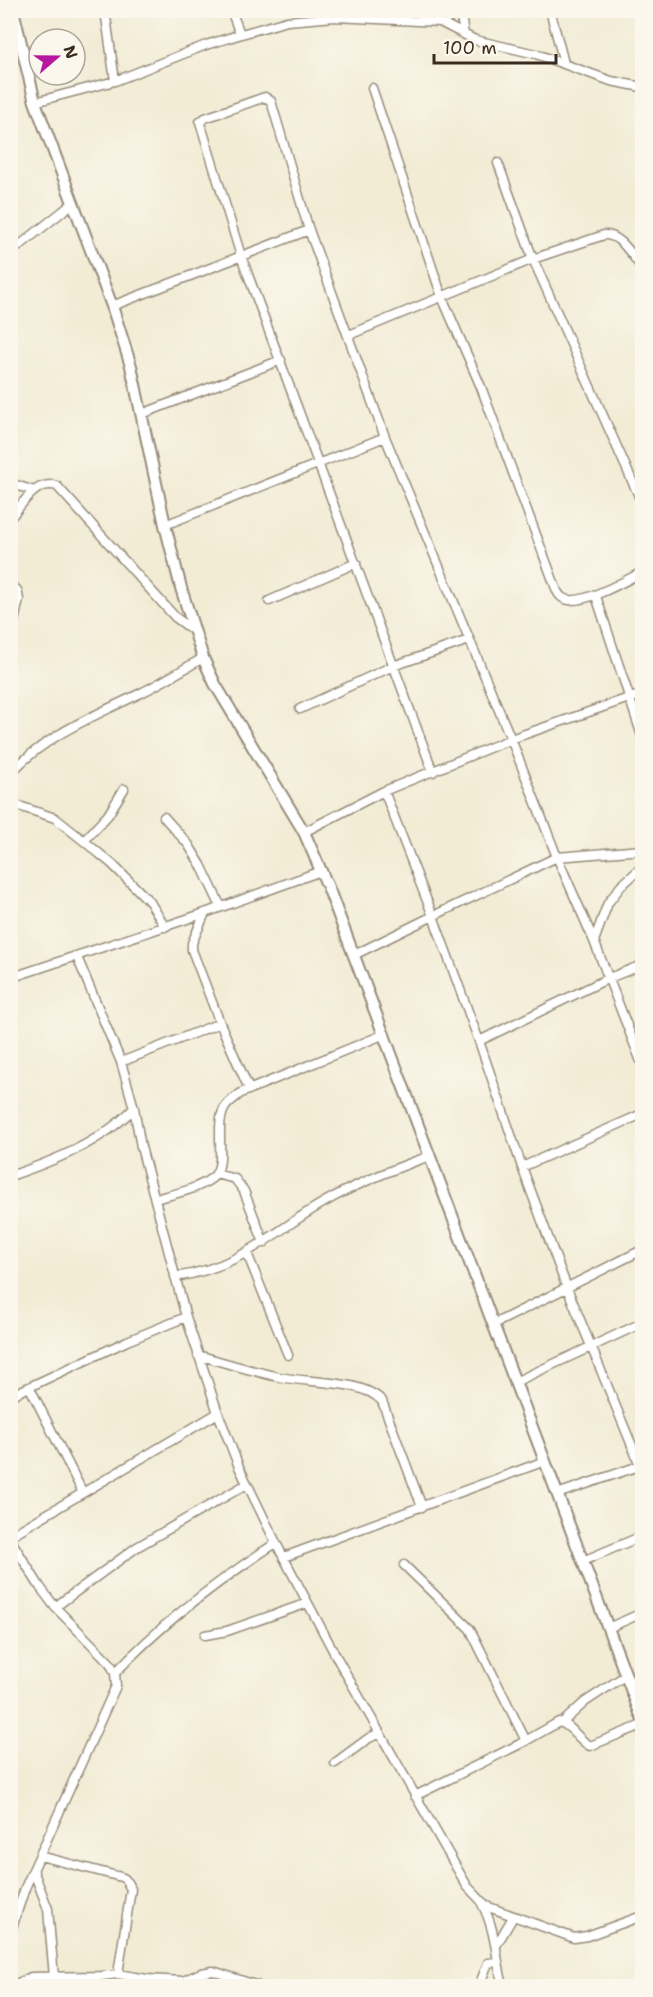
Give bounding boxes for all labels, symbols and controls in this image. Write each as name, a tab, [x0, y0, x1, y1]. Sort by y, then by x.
north arrow	[27, 27, 87, 87]
scale bar	[434, 27, 556, 65]
text: 100 m	[443, 36, 497, 60]
text: N	[59, 42, 83, 62]

